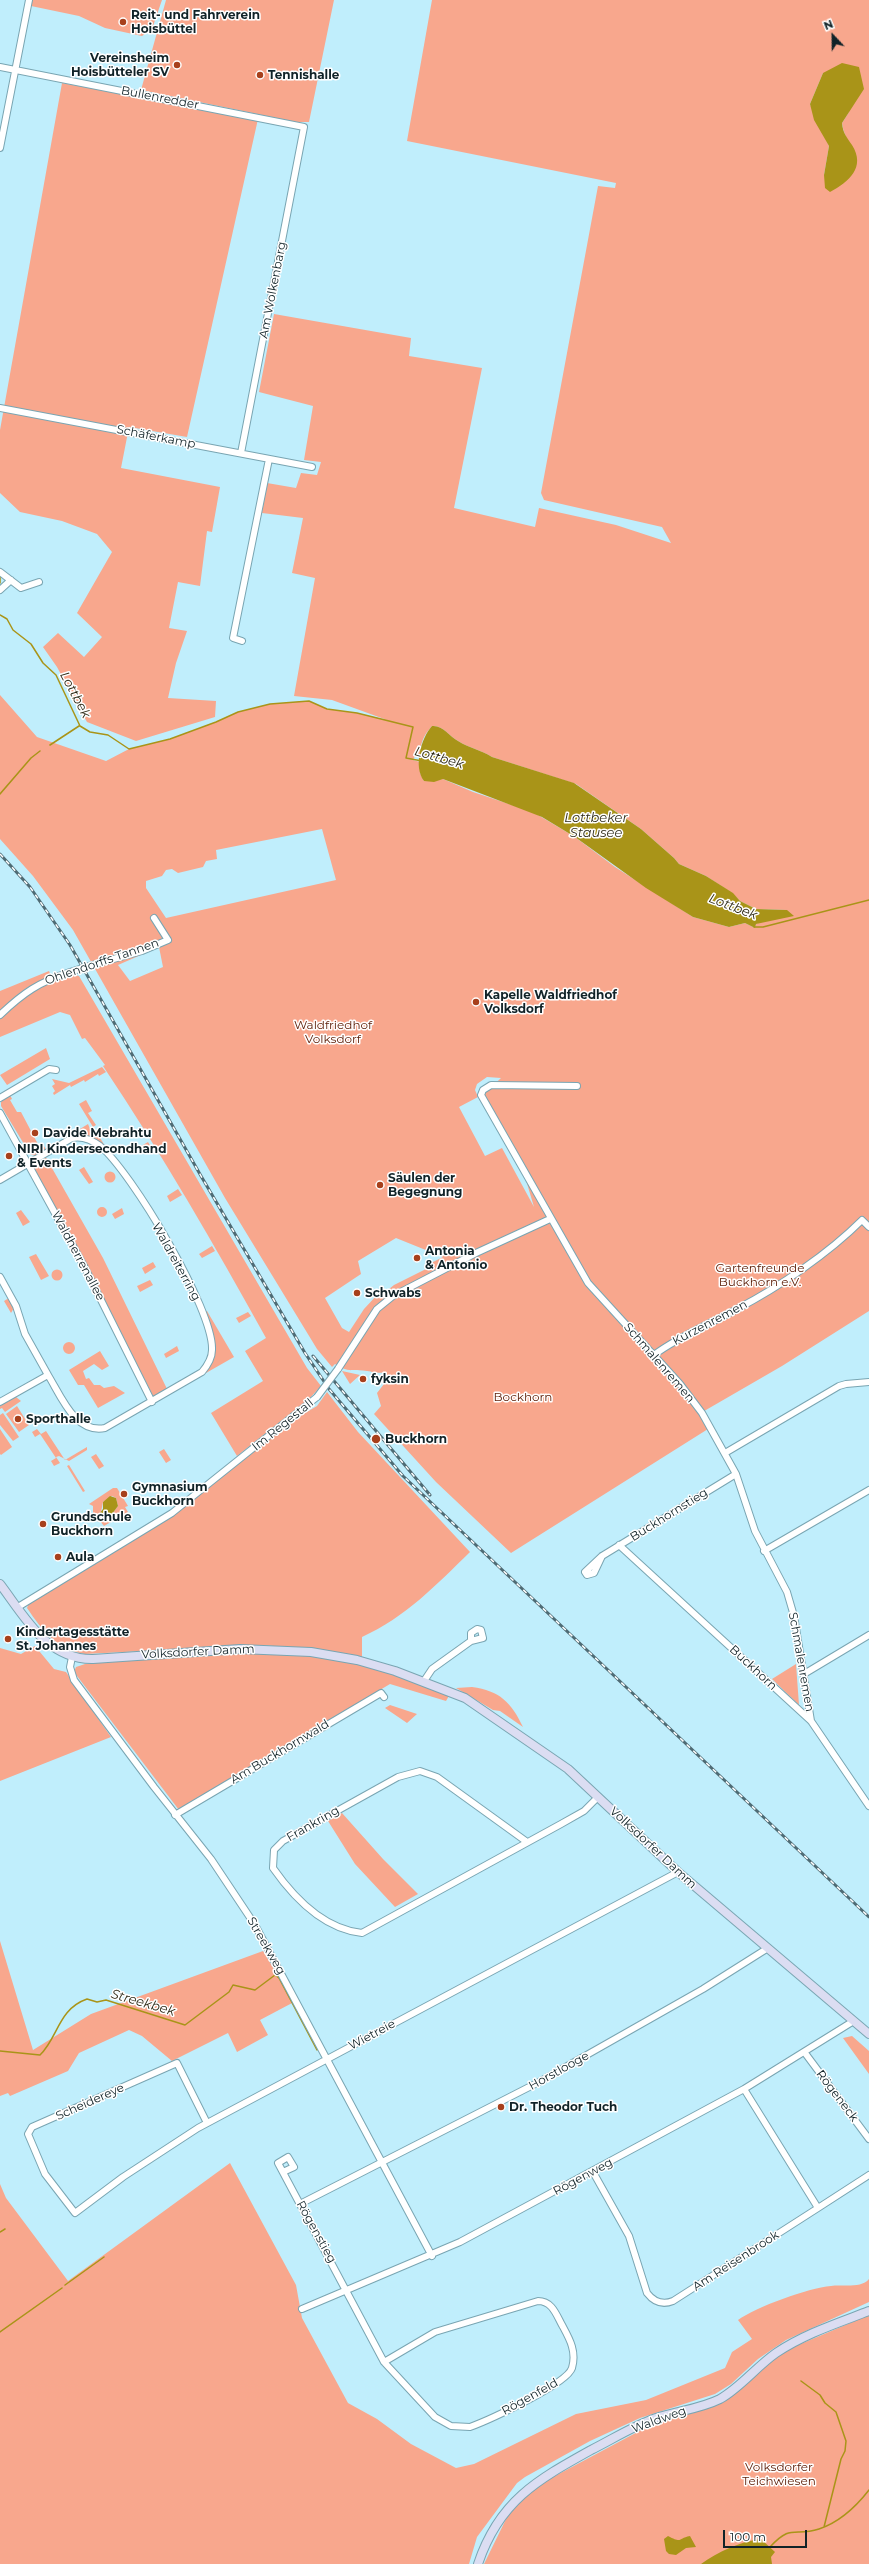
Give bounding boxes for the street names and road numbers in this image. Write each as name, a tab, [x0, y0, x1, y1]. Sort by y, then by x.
street label: Bullenredder	[120, 83, 200, 113]
street label: Am Wolkenbarg	[257, 240, 289, 340]
street label: Schäferkamp	[115, 422, 197, 452]
street label: Ohlendorffs Tannen	[43, 936, 161, 988]
street label: Waldherrenallee	[48, 1209, 108, 1303]
street label: Waldreiterring	[149, 1220, 203, 1304]
street label: Kurzenremen	[670, 1297, 750, 1349]
street label: Schmalenremen	[621, 1320, 697, 1406]
street label: Im Regestall	[249, 1396, 317, 1454]
street label: Buckhornstieg	[628, 1485, 710, 1545]
street label: Schmalenremen	[785, 1611, 817, 1713]
street label: Volksdorfer Damm	[141, 1642, 255, 1662]
street label: Buckhorn	[726, 1642, 780, 1694]
street label: Am Buckhornwald	[228, 1717, 332, 1787]
street label: Frankring	[284, 1803, 342, 1845]
street label: Volksdorfer Damm	[607, 1804, 699, 1892]
street label: Streekweg	[244, 1915, 288, 1977]
street label: Wietreie	[346, 2017, 398, 2053]
street label: Horstlooge	[526, 2049, 592, 2093]
street label: Rögeneck	[813, 2067, 861, 2125]
street label: Scheidereye	[54, 2080, 126, 2124]
street label: Rögenweg	[551, 2155, 615, 2199]
street label: Rögenstieg	[293, 2198, 339, 2266]
street label: Am Reisenbrook	[690, 2228, 782, 2294]
street label: Rögenfeld	[499, 2376, 561, 2418]
street label: Waldweg	[630, 2403, 688, 2437]

